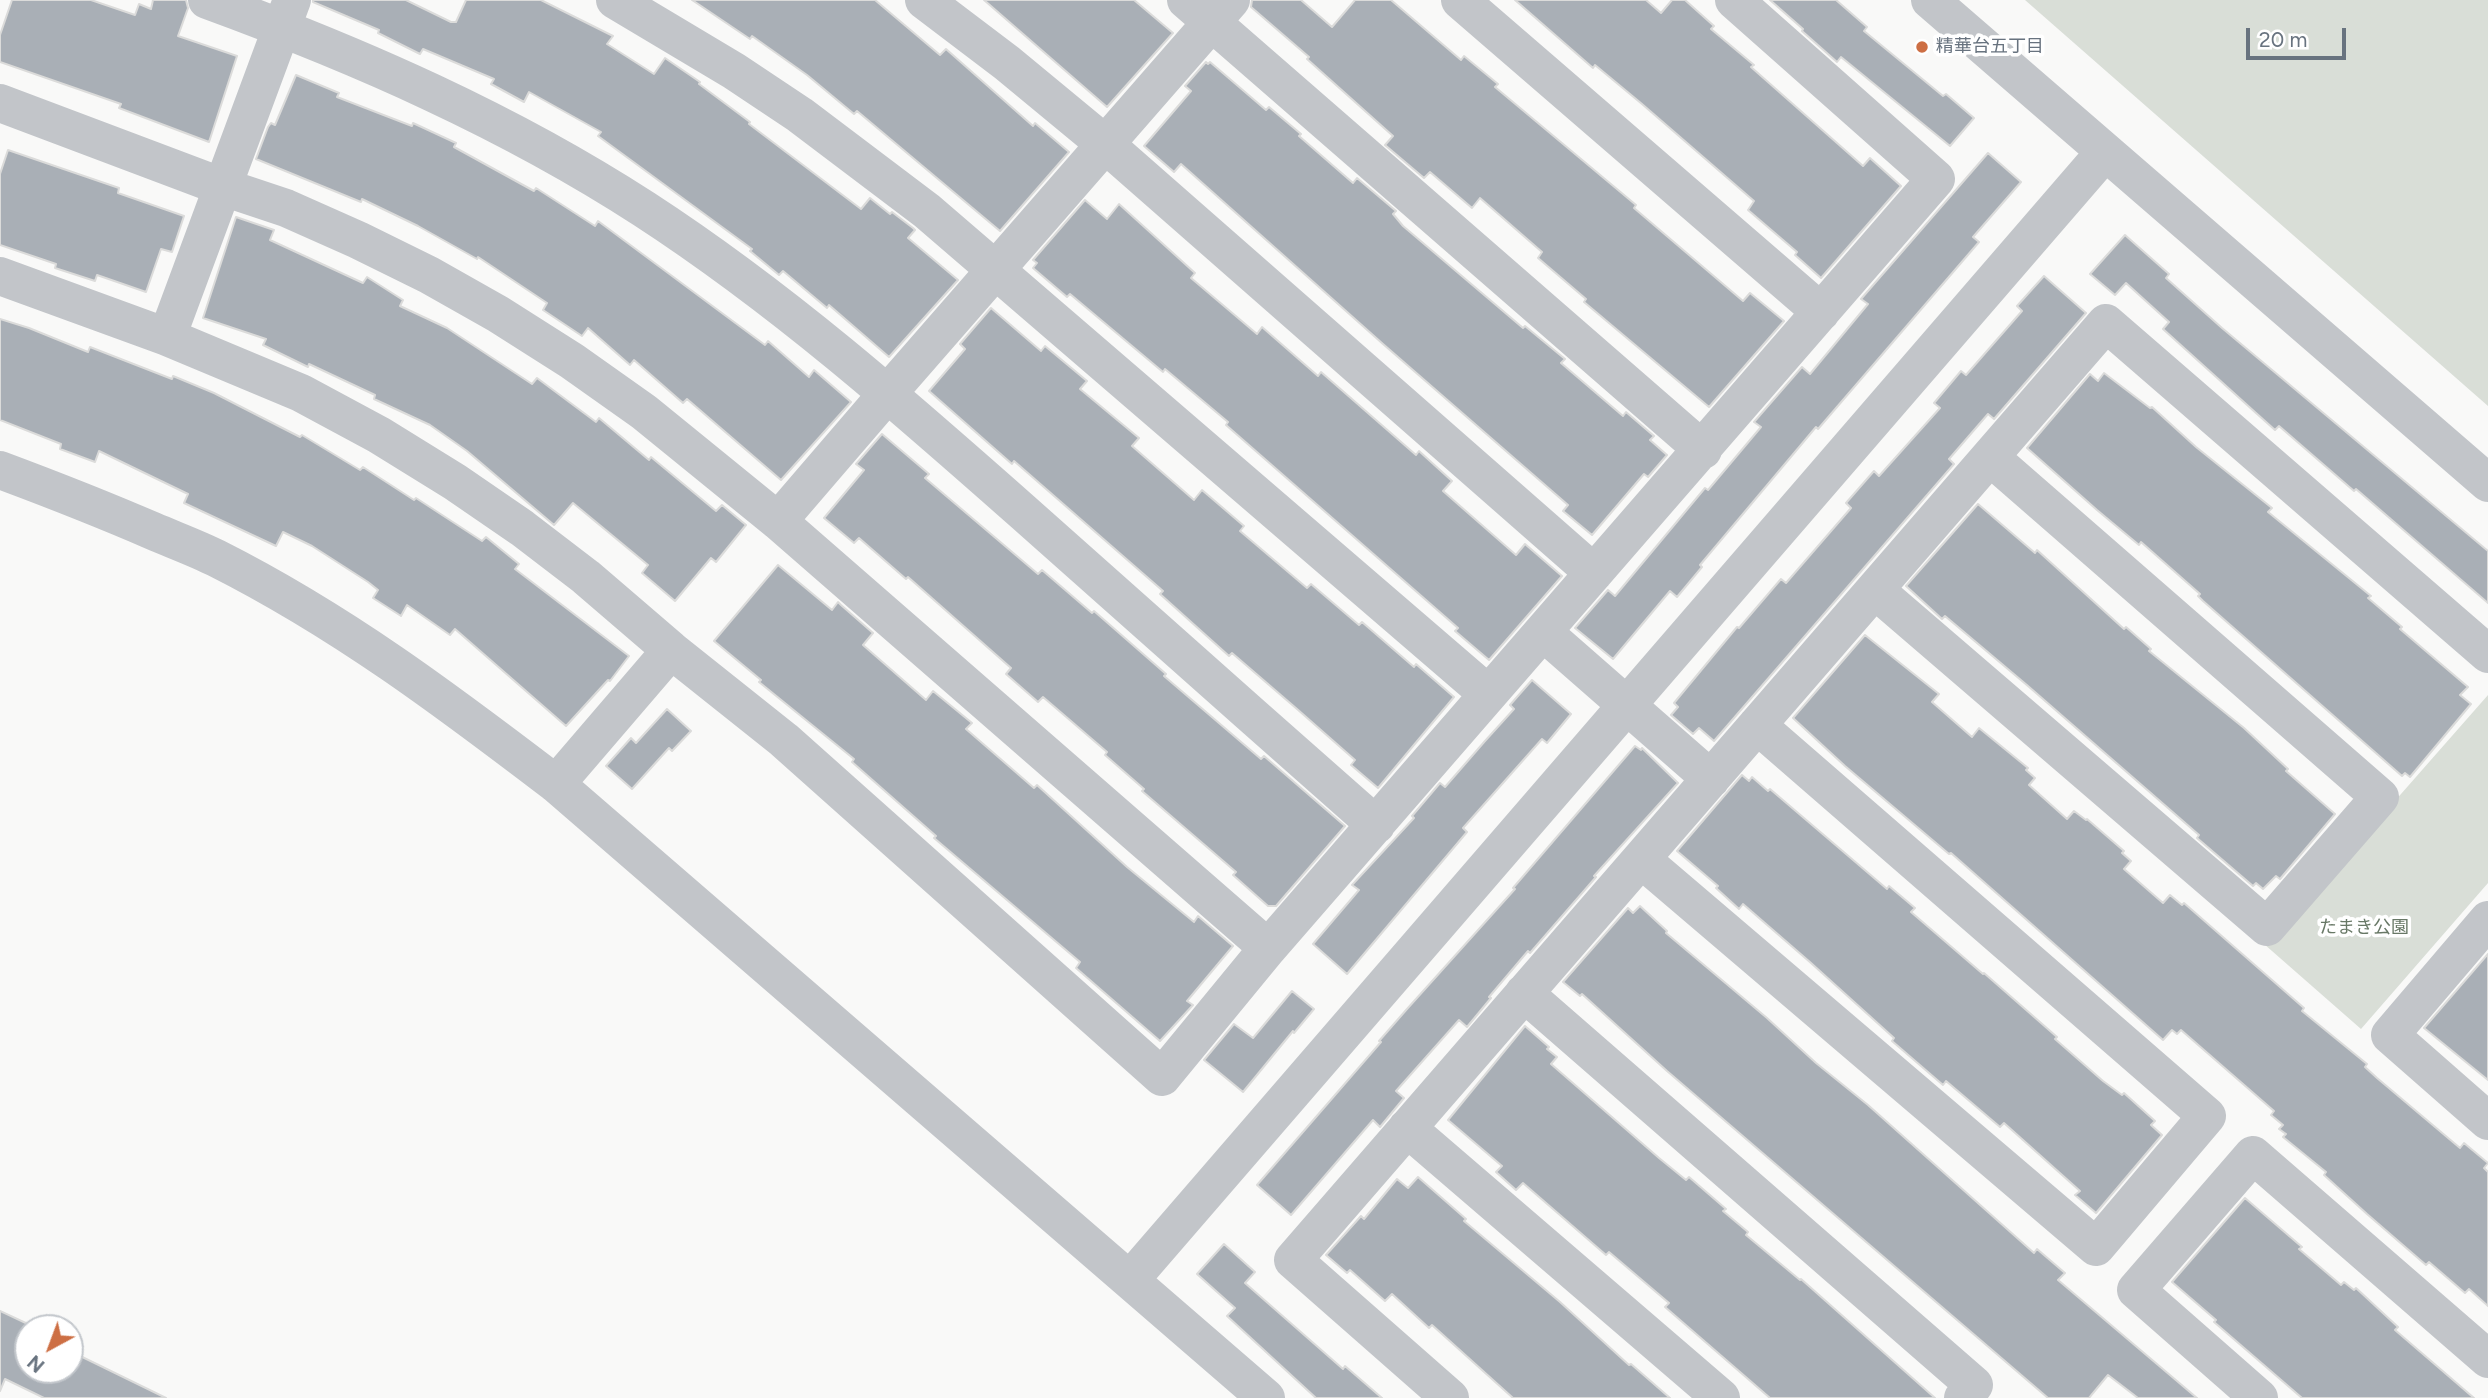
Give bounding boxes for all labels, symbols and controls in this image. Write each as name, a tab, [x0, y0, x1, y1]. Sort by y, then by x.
scale bar	[2250, 14, 2350, 58]
text: 20 m	[2259, 27, 2307, 52]
place label: 精華台五丁目	[1936, 36, 2044, 58]
marker: 精華台五丁目	[1914, 39, 1930, 55]
park label: たまき公園	[2319, 917, 2409, 939]
north arrow	[14, 1314, 84, 1384]
text: N	[23, 1350, 49, 1377]

